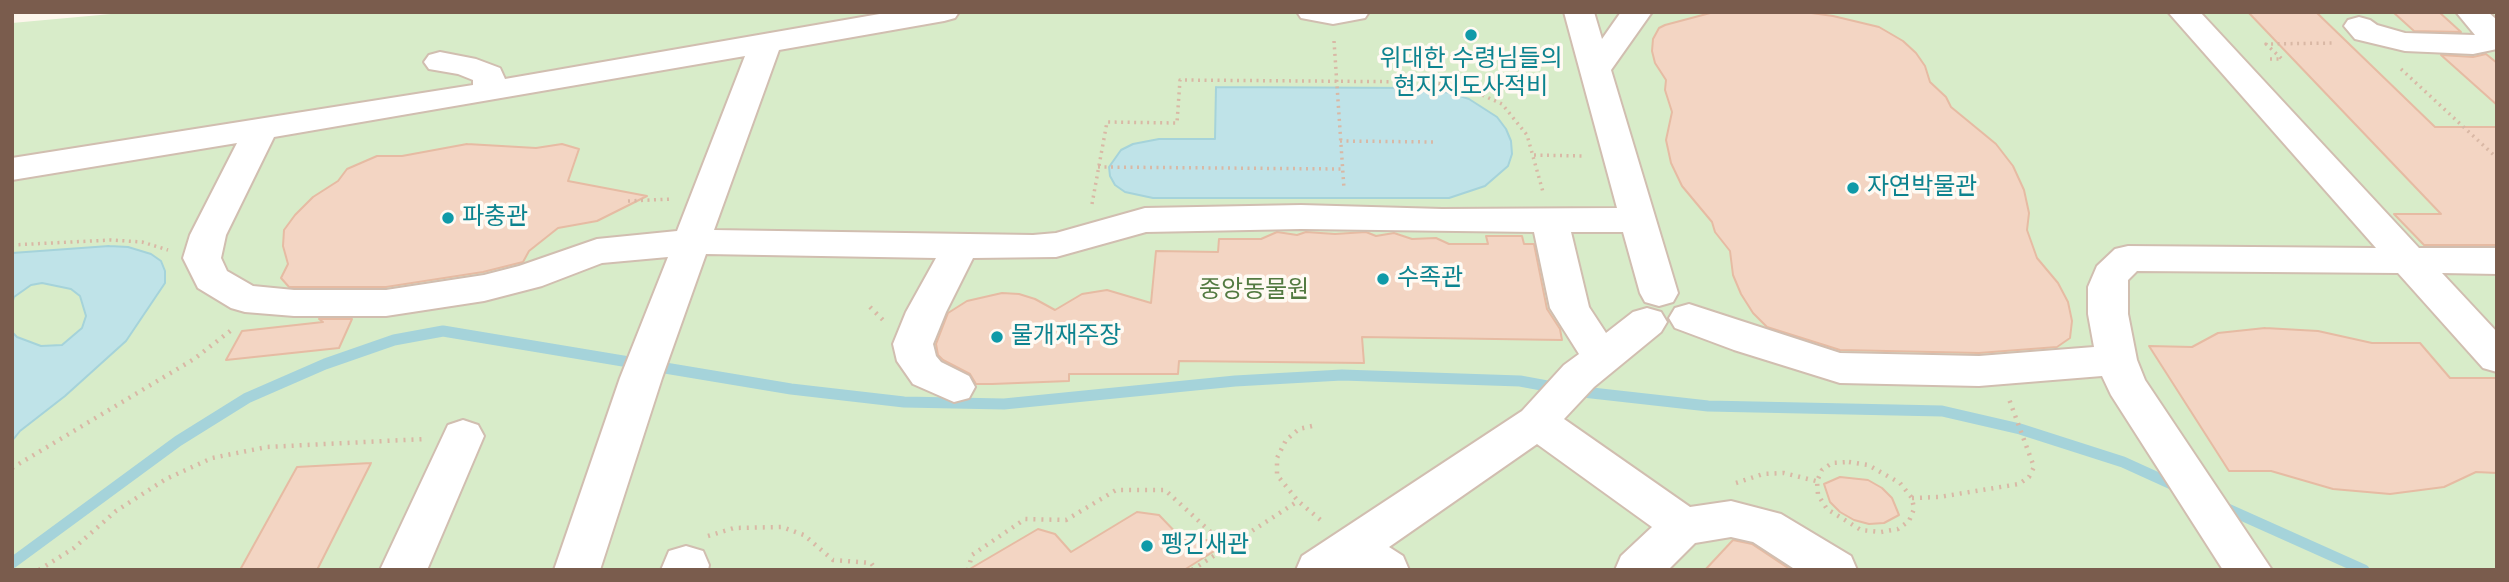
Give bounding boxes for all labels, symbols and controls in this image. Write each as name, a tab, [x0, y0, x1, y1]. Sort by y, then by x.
marker: 위대한 수령님들의 현지지도사적비	[1463, 27, 1479, 43]
place label: 위대한 수령님들의 현지지도사적비	[1379, 46, 1563, 102]
place label: 자연박물관	[1867, 174, 1977, 202]
marker: 자연박물관	[1845, 180, 1861, 196]
place label: 파충관	[462, 204, 528, 232]
marker: 파충관	[440, 210, 456, 226]
place label: 수족관	[1397, 265, 1463, 293]
marker: 수족관	[1375, 271, 1391, 287]
park label: 중앙동물원	[1199, 277, 1309, 305]
place label: 물개재주장	[1011, 323, 1121, 351]
marker: 물개재주장	[989, 329, 1005, 345]
place label: 펭긴새관	[1161, 532, 1249, 560]
marker: 펭긴새관	[1139, 538, 1155, 554]

